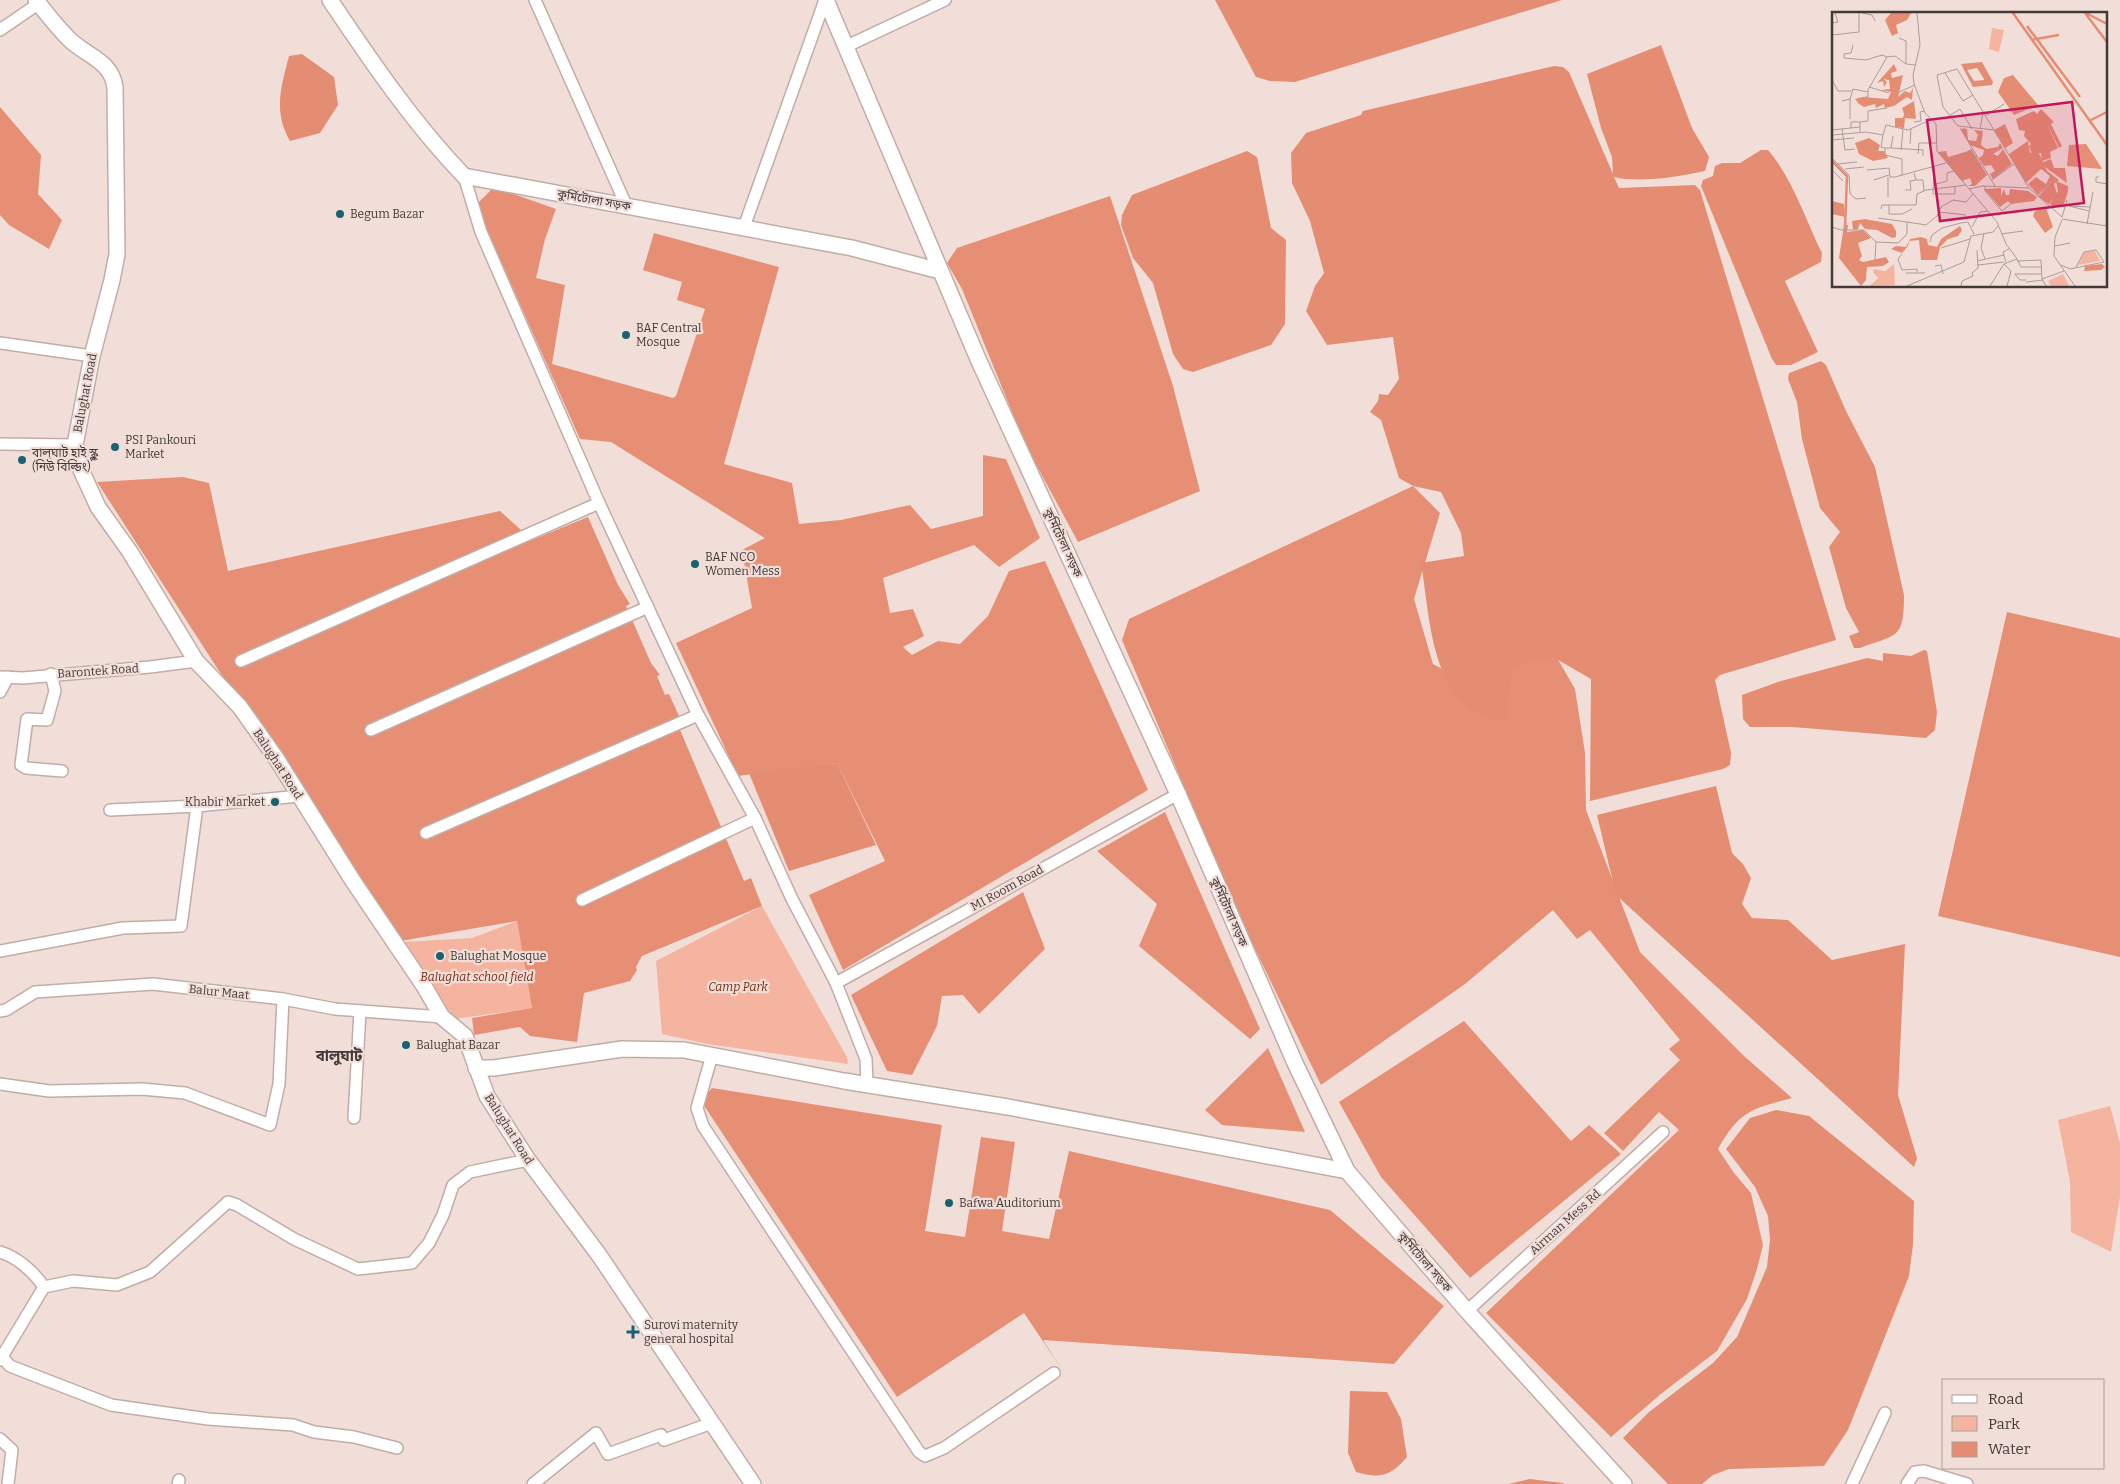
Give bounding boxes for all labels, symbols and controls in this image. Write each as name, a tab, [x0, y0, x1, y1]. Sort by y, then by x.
inset map	[1832, 12, 2108, 288]
street label: কুর্মিটোলা সড়ক	[555, 185, 632, 214]
place label: Begum Bazar	[350, 207, 425, 221]
marker: Begum Bazar	[334, 208, 346, 220]
place label: BAF Central Mosque	[636, 321, 702, 349]
marker: BAF Central Mosque	[620, 329, 632, 341]
street label: Balughat Road	[70, 352, 100, 434]
place label: PSI Pankouri Market	[125, 433, 197, 461]
marker: PSI Pankouri Market	[109, 441, 121, 453]
place label: বালুঘাট হাই স্কুল (নিউ বিল্ডিং)	[31, 445, 99, 474]
marker: বালুঘাট হাই স্কুল (নিউ বিল্ডিং)	[16, 454, 28, 466]
street label: কুর্মিটোলা সড়ক	[1040, 505, 1086, 580]
place label: BAF NCO Women Mess	[705, 550, 780, 578]
marker: BAF NCO Women Mess	[689, 558, 701, 570]
street label: Barontek Road	[57, 661, 139, 681]
street label: Balughat Road	[250, 726, 306, 802]
place label: Khabir Market	[185, 795, 266, 809]
marker: Khabir Market	[269, 796, 281, 808]
street label: MI Room Road	[968, 862, 1046, 914]
street label: কুর্মিটোলা সড়ক	[1206, 874, 1252, 950]
place label: Balughat Mosque	[450, 949, 546, 963]
marker: Balughat Mosque	[434, 950, 446, 962]
park label: Balughat school field	[420, 970, 534, 984]
park label: Camp Park	[708, 980, 768, 994]
street label: Balur Maat	[188, 982, 251, 1002]
place label: Balughat Bazar	[416, 1038, 501, 1052]
marker: Balughat Bazar	[400, 1039, 412, 1051]
district label: বালুঘাট	[315, 1047, 363, 1066]
street label: Balughat Road	[482, 1091, 536, 1167]
street label: Airman Mess Rd	[1527, 1186, 1603, 1258]
place label: Bafwa Auditorium	[959, 1196, 1061, 1210]
marker: Bafwa Auditorium	[943, 1197, 955, 1209]
street label: কুর্মিটোলা সড়ক	[1394, 1228, 1456, 1296]
place label: Surovi maternity general hospital	[644, 1318, 739, 1346]
marker: Surovi maternity general hospital	[626, 1325, 640, 1339]
legend	[1942, 1379, 2105, 1469]
text: Road	[1988, 1390, 2023, 1408]
text: Park	[1988, 1415, 2020, 1433]
text: Water	[1988, 1440, 2031, 1458]

